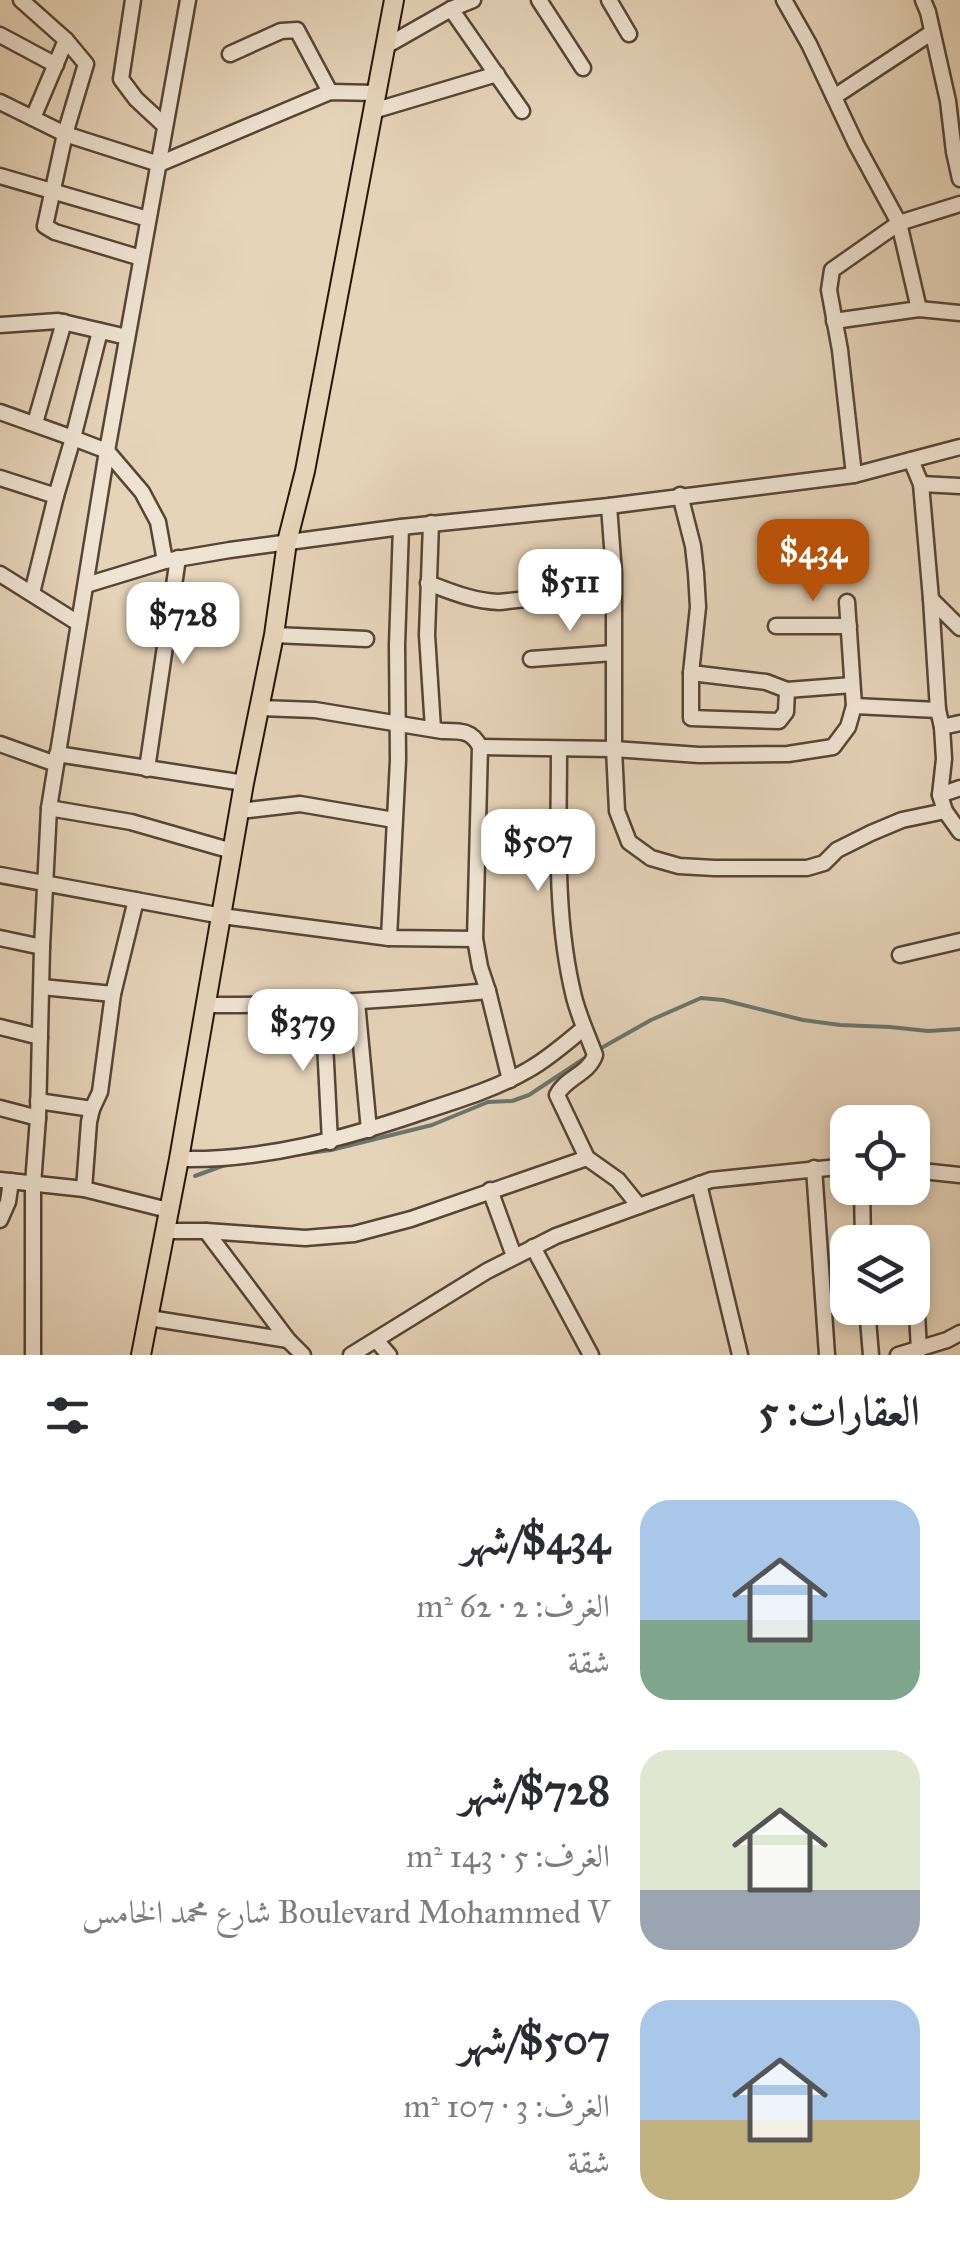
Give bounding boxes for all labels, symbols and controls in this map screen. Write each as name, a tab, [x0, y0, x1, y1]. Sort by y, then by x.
pin: $434	[754, 519, 872, 604]
text: $434	[779, 532, 847, 571]
pin: $511	[511, 549, 629, 634]
text: $511	[540, 562, 600, 601]
pin: $728	[124, 582, 242, 667]
text: $728	[148, 595, 218, 634]
pin: $507	[479, 809, 597, 894]
text: $507	[503, 822, 573, 861]
pin: $379	[244, 989, 362, 1074]
text: $379	[270, 1002, 336, 1041]
map controls	[830, 1105, 930, 1325]
button: locate	[830, 1105, 930, 1205]
button: layers	[830, 1225, 930, 1325]
text: العقارات: 5	[759, 1385, 920, 1437]
icon: filters	[40, 1388, 95, 1443]
text: $434/شهر	[462, 1514, 610, 1566]
icon: home	[720, 1540, 840, 1660]
text: الغرف: 2 · 62 m²	[417, 1587, 610, 1626]
text: شقة	[568, 1643, 610, 1682]
text: $728/شهر	[460, 1764, 610, 1816]
icon: home	[720, 1790, 840, 1910]
text: الغرف: 5 · 143 m²	[406, 1837, 610, 1876]
text: Boulevard Mohammed V شارع محمد الخامس	[82, 1893, 610, 1932]
text: $507/شهر	[459, 2014, 610, 2066]
icon: home	[720, 2040, 840, 2160]
text: الغرف: 3 · 107 m²	[404, 2087, 610, 2126]
text: شقة	[568, 2143, 610, 2182]

